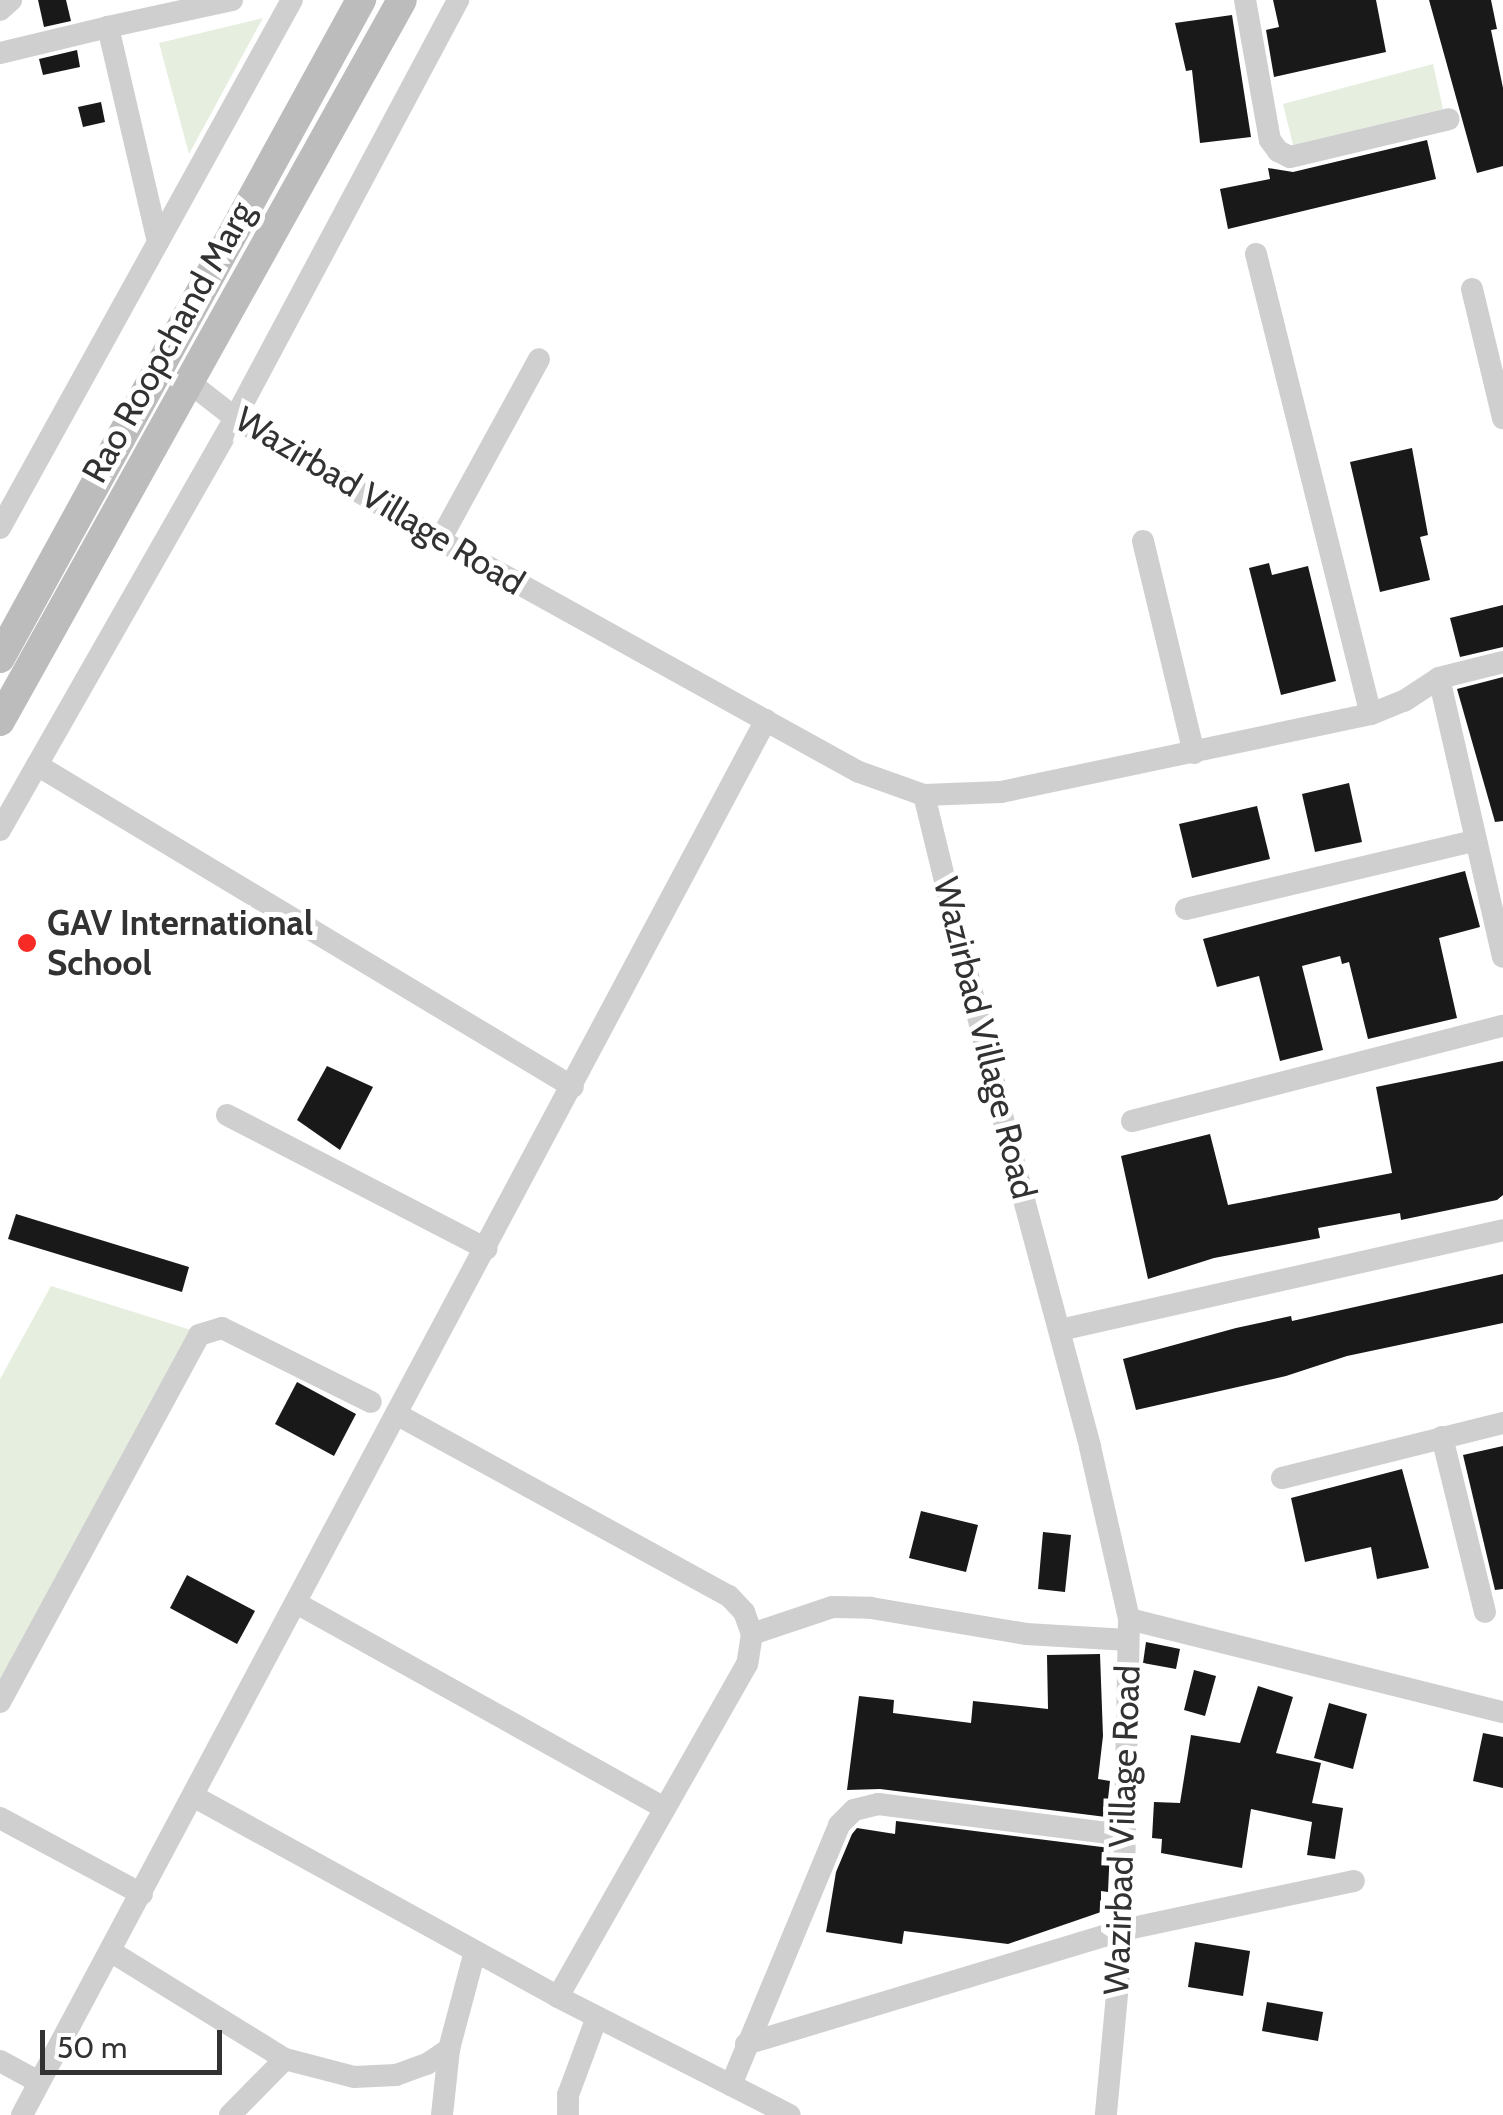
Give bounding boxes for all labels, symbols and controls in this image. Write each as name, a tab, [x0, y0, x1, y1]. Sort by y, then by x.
street label: Rao Roopchand Marg	[73, 194, 263, 490]
street label: Wazirbad Village Road	[228, 398, 532, 604]
street label: Wazirbad Village Road	[925, 873, 1045, 1203]
place label: GAV International School	[47, 902, 313, 984]
marker: GAV International School	[16, 932, 38, 954]
street label: Wazirbad Village Road	[1095, 1664, 1149, 1996]
scale bar	[45, 2010, 228, 2072]
text: 50 m	[57, 2029, 127, 2066]

